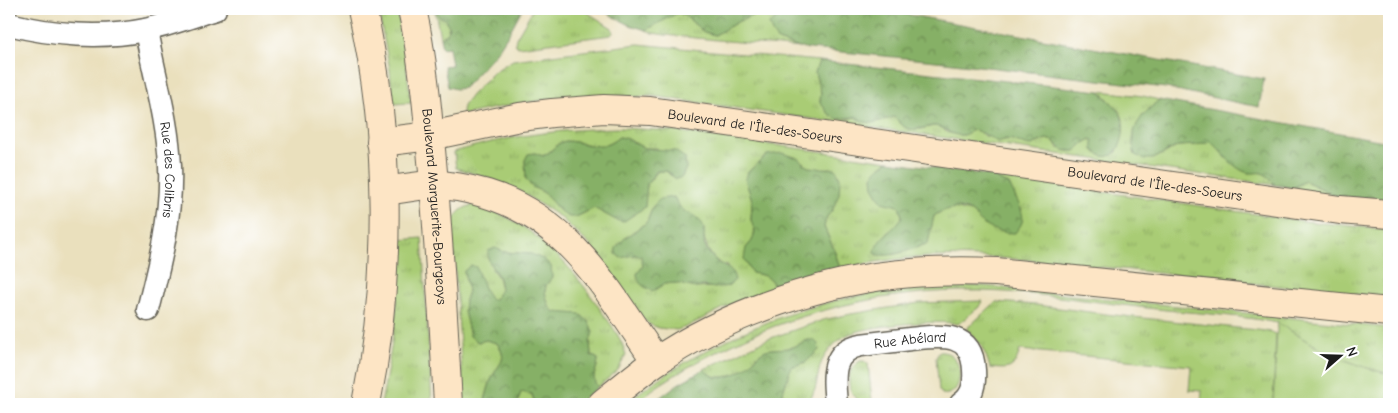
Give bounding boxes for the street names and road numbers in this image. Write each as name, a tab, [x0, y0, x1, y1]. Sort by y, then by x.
street label: Boulevard de l'Île-des-Soeurs	[667, 105, 844, 147]
street label: Boulevard Marguerite-Bourgeoys	[419, 108, 451, 305]
street label: Rue des Colibris	[157, 120, 179, 219]
street label: Boulevard de l'Île-des-Soeurs	[1067, 163, 1244, 204]
street label: Rue Abélard	[873, 328, 947, 352]

